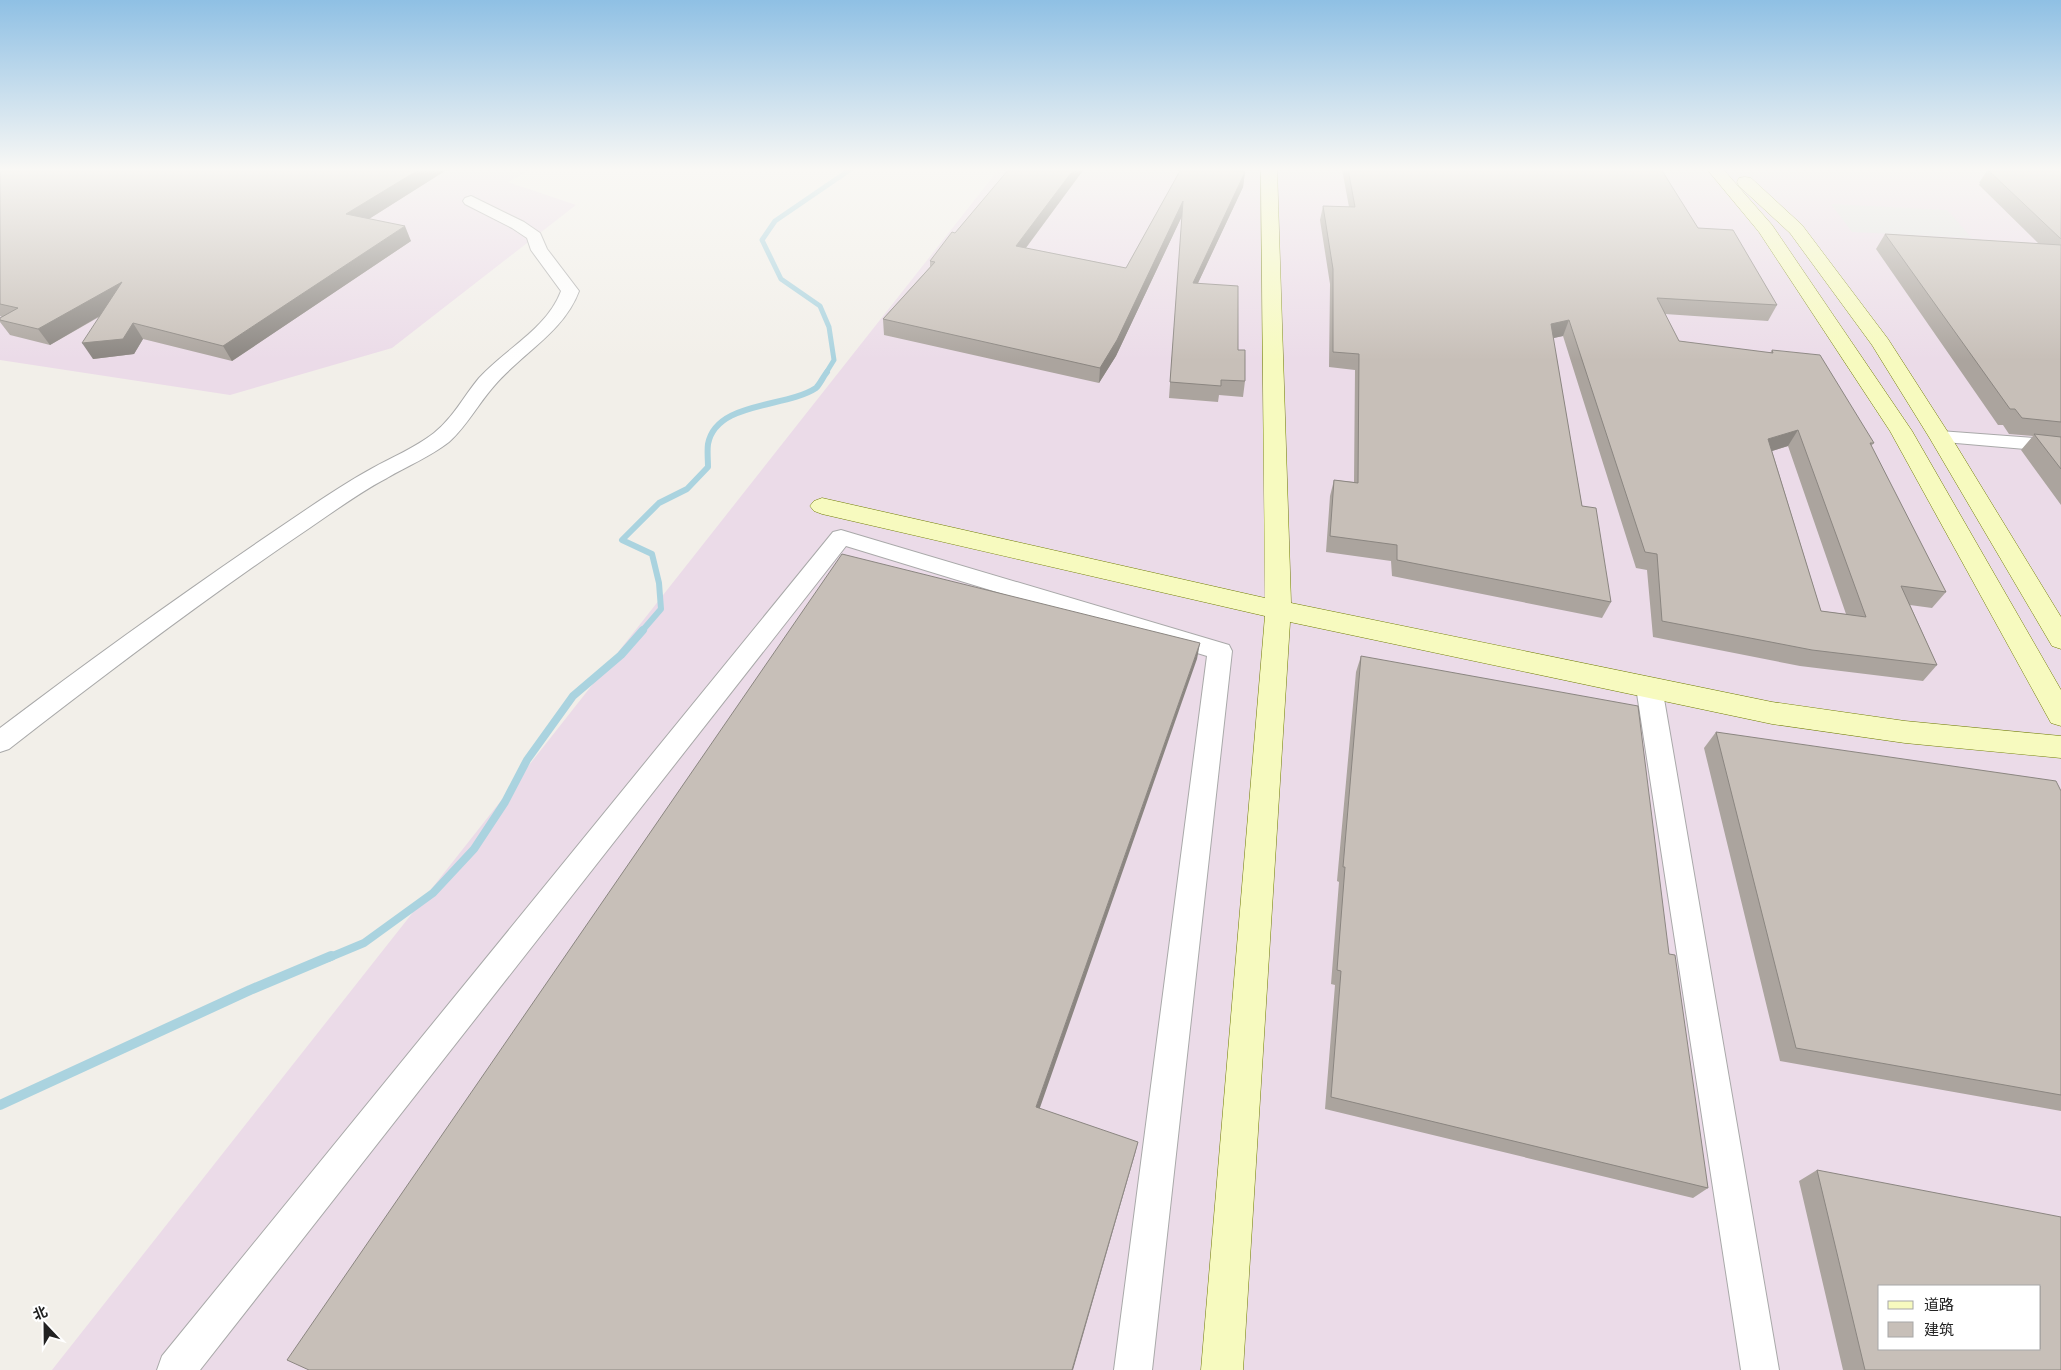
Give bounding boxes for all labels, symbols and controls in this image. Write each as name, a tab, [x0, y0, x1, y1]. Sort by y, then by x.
legend	[1878, 1285, 2041, 1350]
text: 道路	[1924, 1296, 1954, 1314]
north arrow	[20, 1300, 70, 1350]
text: 北	[31, 1303, 50, 1324]
text: 建筑	[1924, 1321, 1954, 1339]

